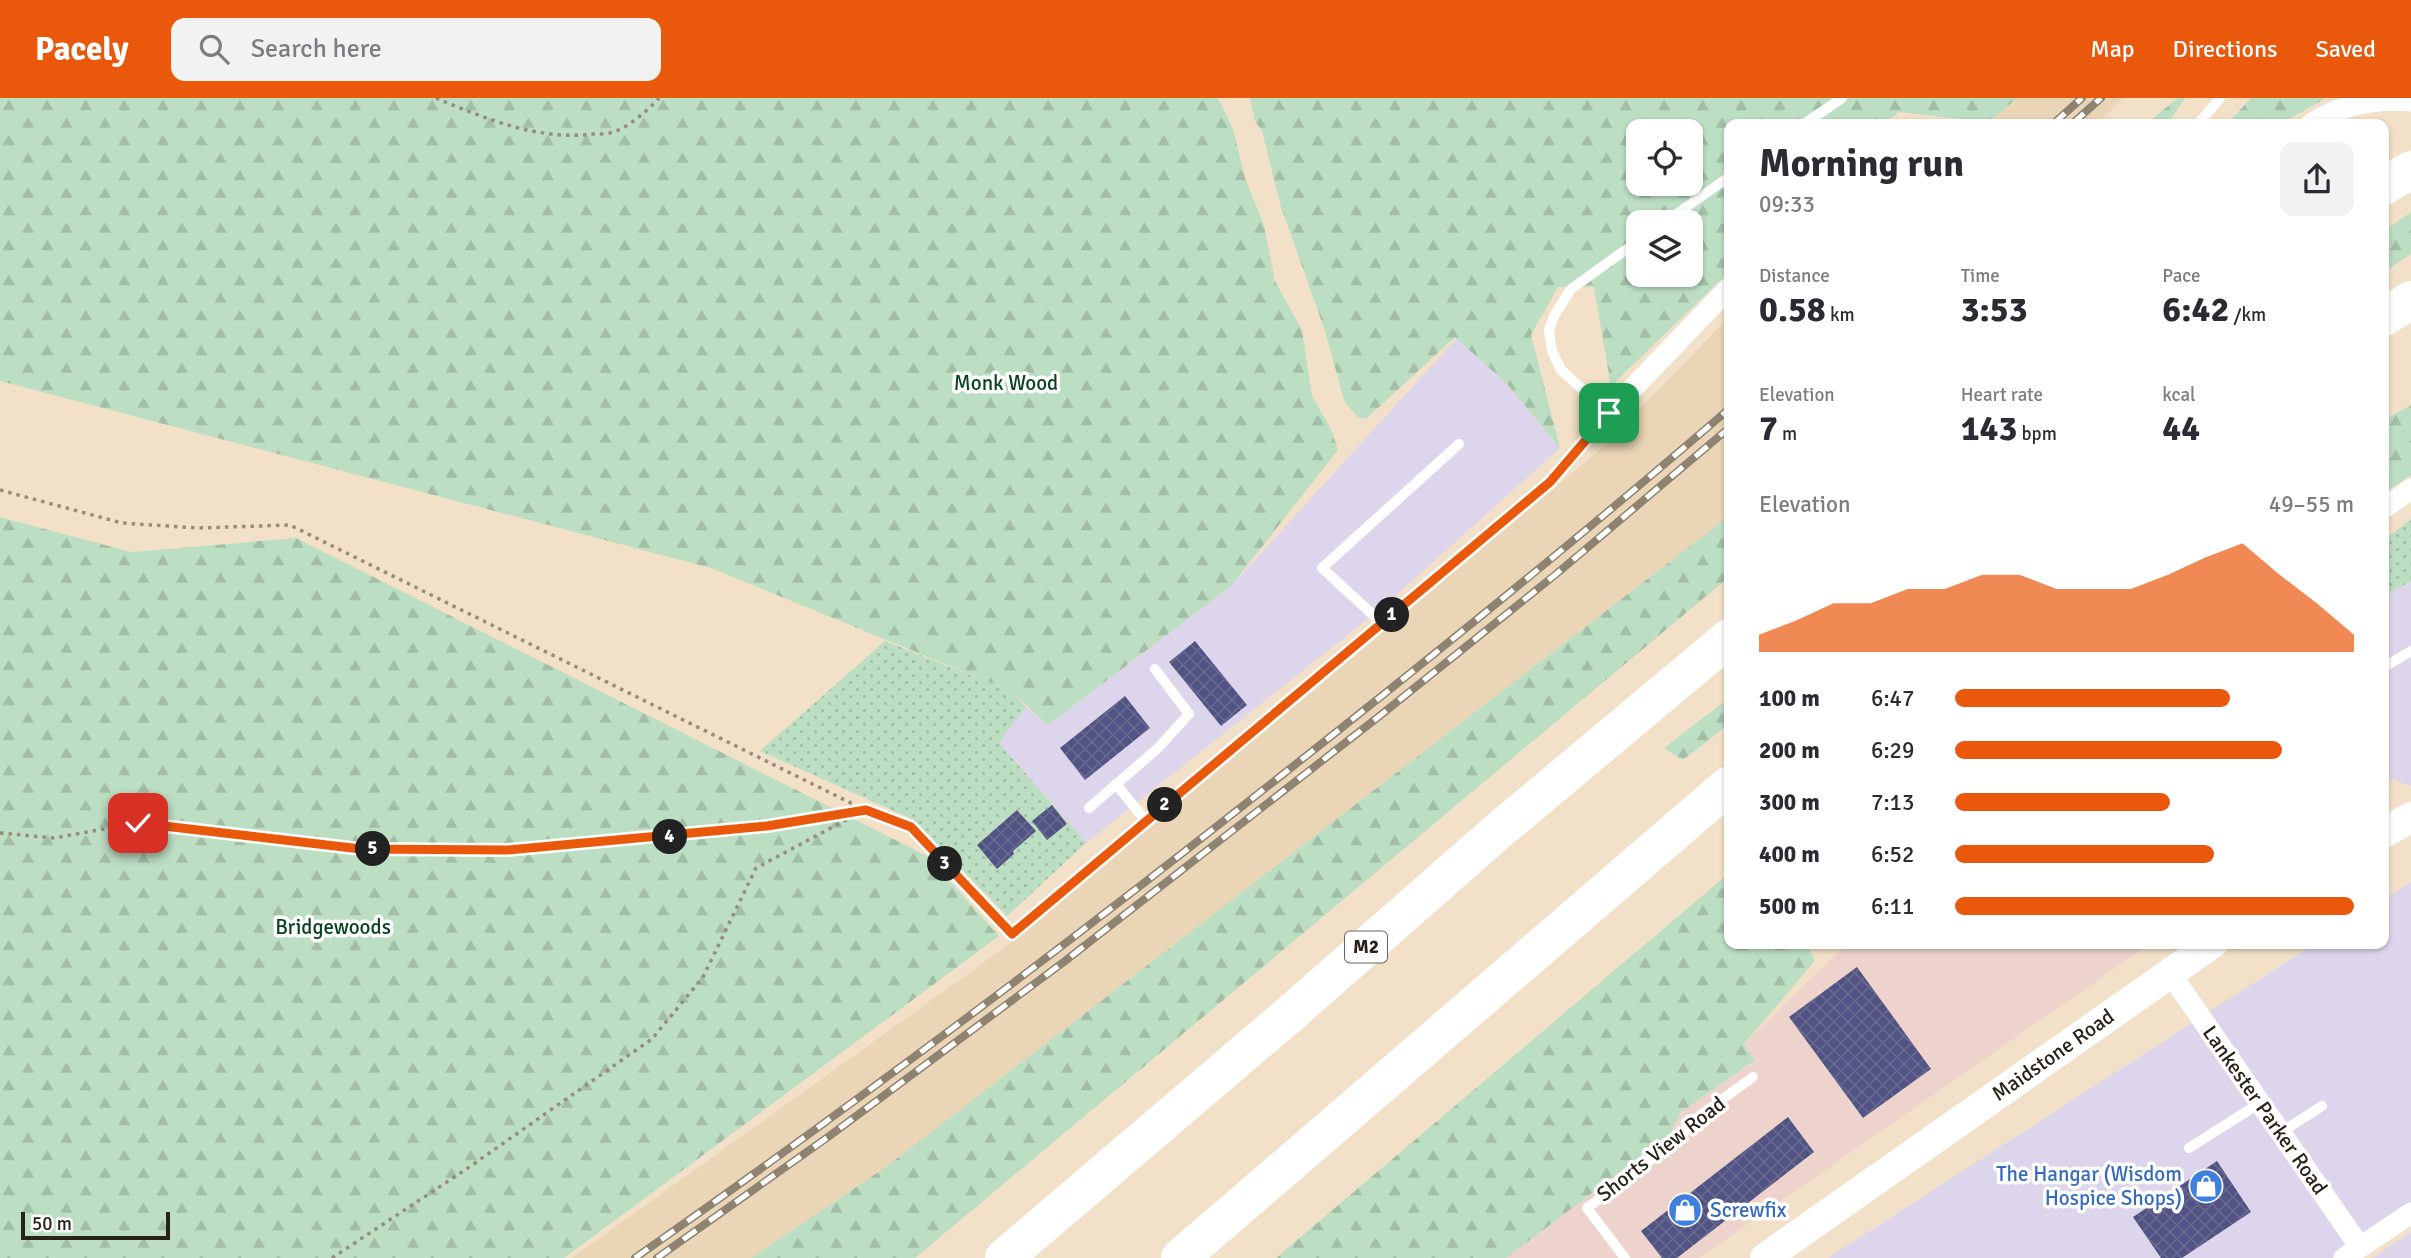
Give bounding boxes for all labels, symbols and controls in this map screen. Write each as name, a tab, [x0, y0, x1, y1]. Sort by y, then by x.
search box	[171, 18, 661, 81]
text: Pacely	[35, 29, 129, 70]
icon: search	[195, 30, 233, 68]
text: Search here	[251, 33, 382, 65]
text: Map	[2090, 34, 2135, 64]
text: Directions	[2173, 34, 2278, 64]
text: Saved	[2316, 34, 2376, 64]
map controls	[1626, 119, 1703, 287]
button: locate	[1626, 119, 1703, 196]
text: Morning run	[1759, 140, 1964, 187]
button: share	[2280, 142, 2354, 216]
text: 09:33	[1759, 190, 1815, 219]
button: layers	[1626, 210, 1703, 287]
text: Distance	[1759, 264, 1830, 288]
text: Time	[1961, 264, 2000, 288]
text: Pace	[2162, 264, 2201, 288]
text: 0.58	[1759, 288, 1826, 331]
text: 3:53	[1961, 288, 2028, 331]
text: 6:42	[2162, 288, 2229, 331]
text: km	[1826, 303, 1855, 327]
text: /km	[2229, 303, 2266, 327]
park label: Monk Wood	[954, 370, 1058, 396]
pin	[1579, 383, 1639, 443]
text: Elevation	[1759, 383, 1835, 407]
text: Heart rate	[1961, 383, 2043, 407]
text: kcal	[2162, 383, 2196, 407]
icon: arrive	[1590, 394, 1628, 432]
text: 7	[1759, 407, 1778, 450]
text: 143	[1961, 407, 2017, 450]
text: 44	[2162, 407, 2200, 450]
text: m	[1778, 422, 1797, 446]
text: bpm	[2017, 422, 2057, 446]
text: Elevation	[1759, 490, 1851, 519]
text: 49–55 m	[2269, 490, 2354, 519]
pin: 1	[1374, 598, 1410, 632]
text: 1	[1386, 602, 1397, 626]
text: 100 m	[1759, 684, 1820, 713]
text: 6:47	[1871, 684, 1914, 713]
text: 200 m	[1759, 736, 1820, 765]
text: 6:29	[1871, 736, 1914, 765]
pin: 2	[1148, 788, 1182, 822]
text: 300 m	[1759, 788, 1820, 817]
text: 7:13	[1871, 788, 1914, 817]
text: 2	[1159, 792, 1170, 816]
pin	[108, 793, 168, 853]
icon: check	[119, 804, 157, 842]
pin: 4	[652, 820, 688, 854]
text: 4	[664, 824, 675, 848]
pin: 5	[356, 832, 390, 866]
text: 5	[367, 836, 378, 860]
text: 400 m	[1759, 840, 1820, 869]
text: 6:52	[1871, 840, 1914, 869]
pin: 3	[928, 846, 962, 882]
text: 3	[939, 851, 950, 875]
text: 500 m	[1759, 892, 1820, 921]
text: 6:11	[1871, 892, 1914, 921]
park label: Bridgewoods	[275, 914, 391, 940]
road number: M2	[1345, 932, 1387, 962]
street label: Maidstone Road	[1987, 1003, 2119, 1107]
street label: Lankester Parker Road	[2197, 1020, 2333, 1200]
street label: Shorts View Road	[1591, 1091, 1731, 1207]
place label: The Hangar (Wisdom Hospice Shops)	[1996, 1161, 2182, 1211]
shop icon: The Hangar (Wisdom Hospice Shops)	[2187, 1167, 2225, 1205]
shop icon: Screwfix	[1666, 1191, 1704, 1229]
place label: Screwfix	[1710, 1197, 1787, 1223]
scale bar	[21, 1209, 170, 1241]
text: 50 m	[32, 1212, 72, 1236]

